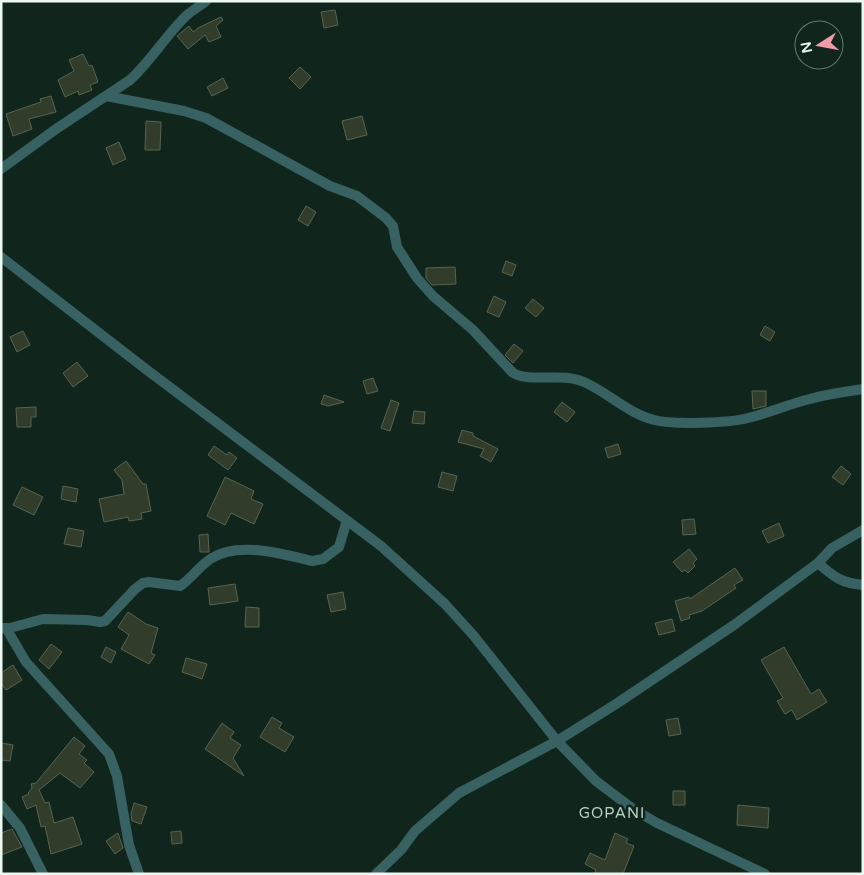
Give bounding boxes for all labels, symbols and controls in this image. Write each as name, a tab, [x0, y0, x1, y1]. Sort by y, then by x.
north arrow	[794, 20, 844, 70]
text: N	[797, 40, 816, 55]
district label: GOPANI	[579, 804, 645, 822]

